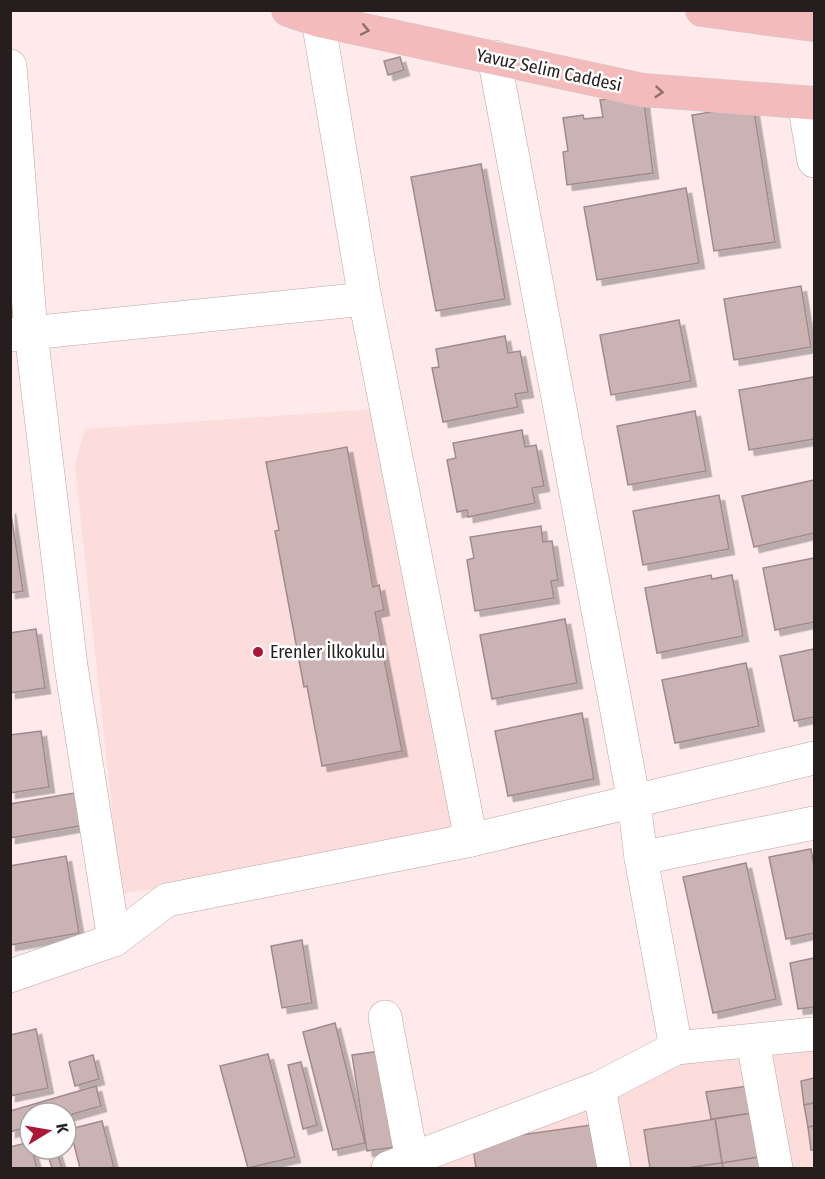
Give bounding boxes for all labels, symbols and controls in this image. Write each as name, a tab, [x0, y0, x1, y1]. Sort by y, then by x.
one-way arrow	[360, 23, 370, 36]
street label: Yavuz Selim Caddesi	[474, 44, 624, 96]
one-way arrow	[654, 85, 663, 98]
place label: Erenler İlkokulu	[270, 641, 386, 663]
marker: Erenler İlkokulu	[251, 645, 265, 659]
north arrow	[18, 1101, 78, 1161]
text: K	[52, 1122, 73, 1135]

